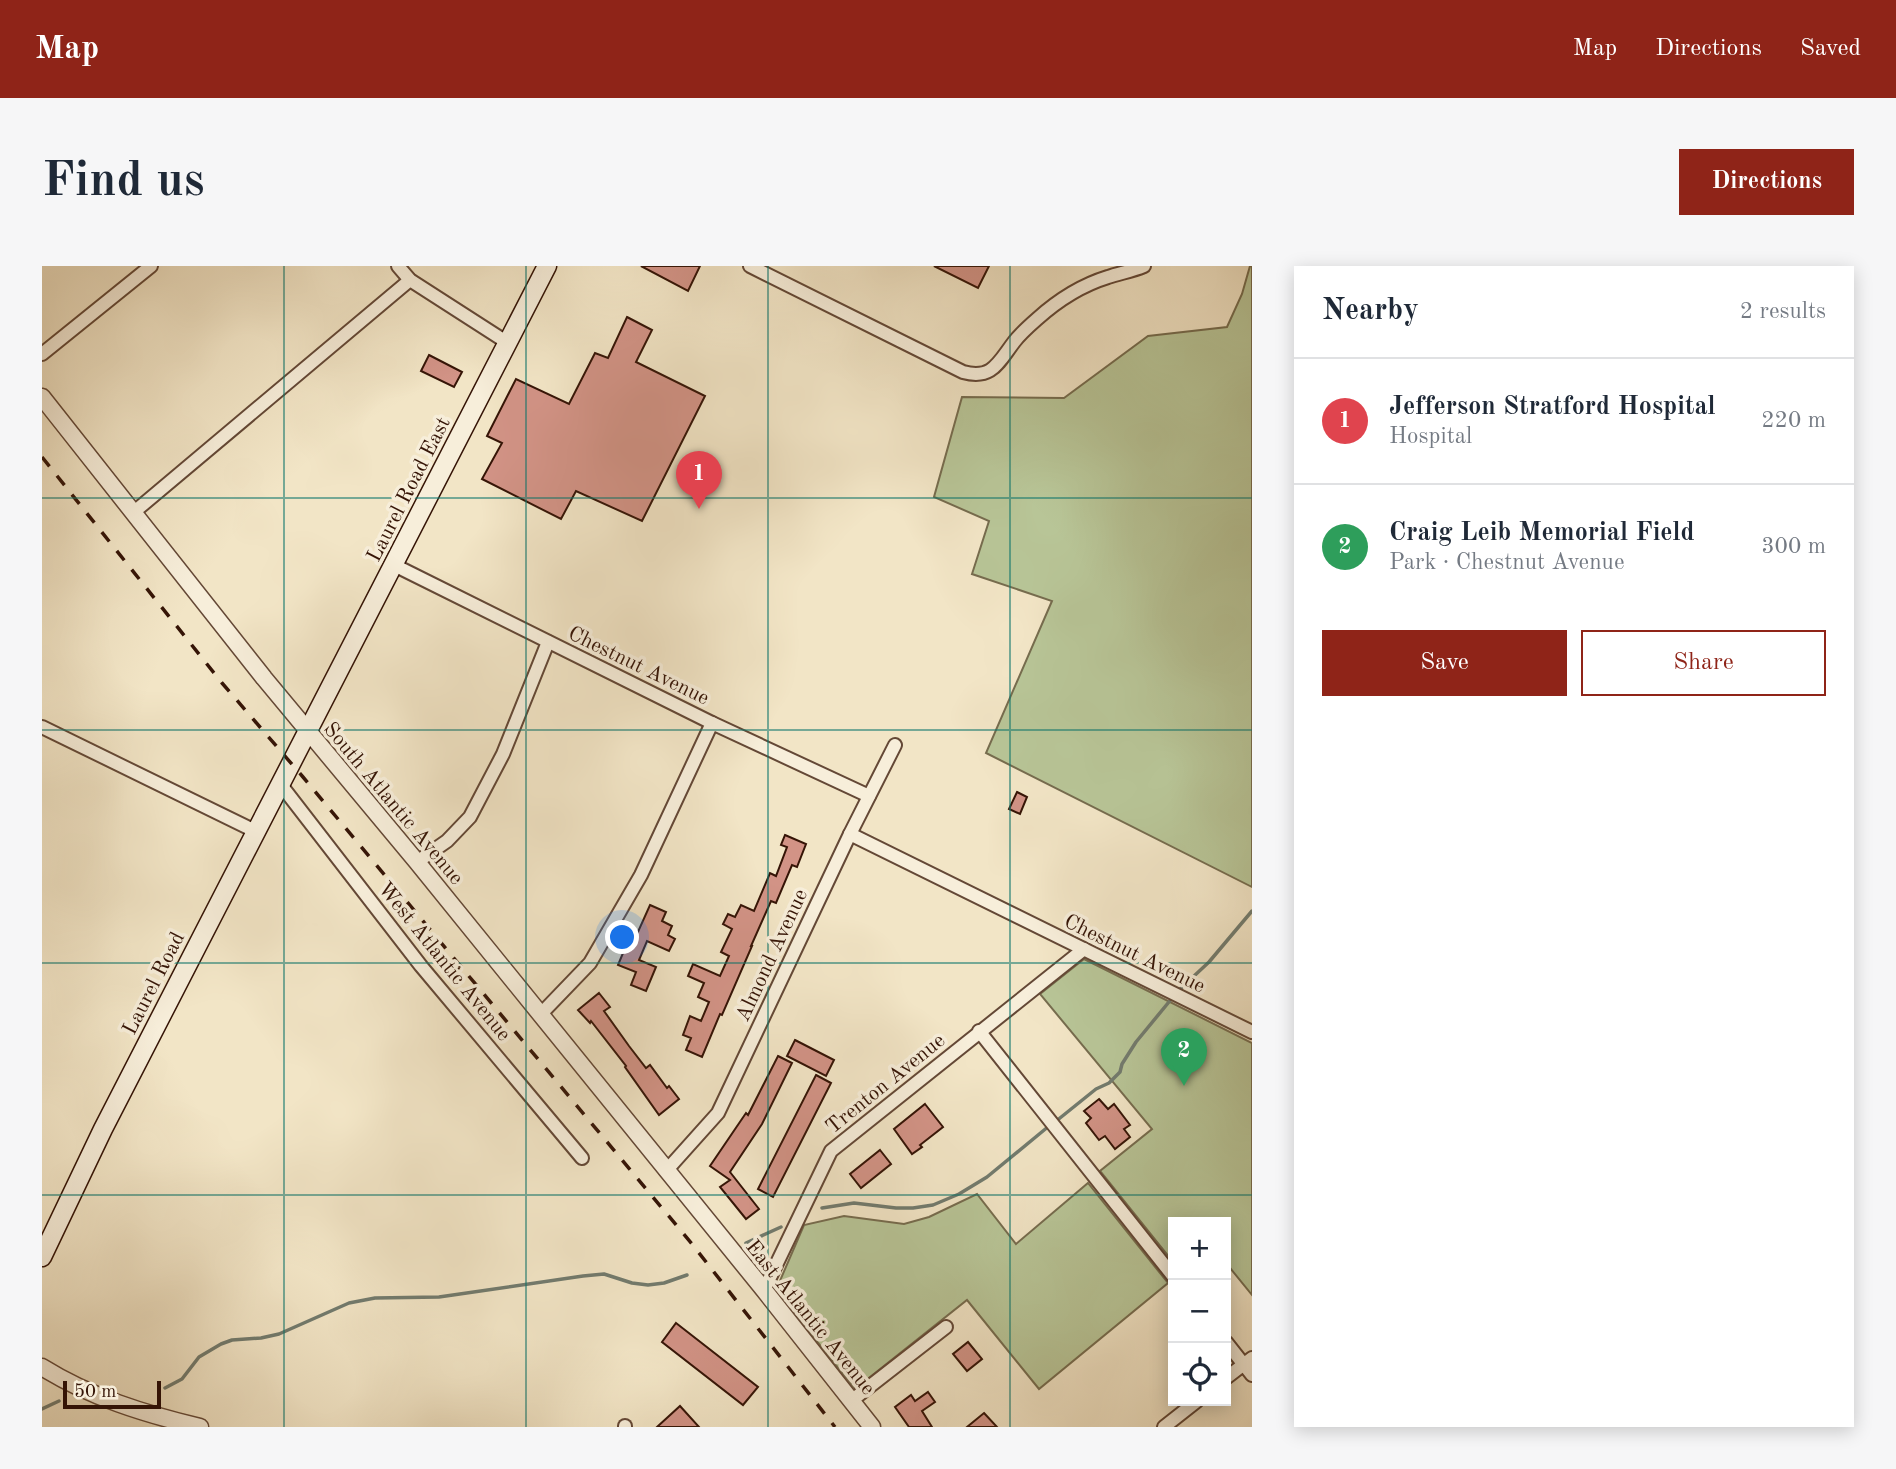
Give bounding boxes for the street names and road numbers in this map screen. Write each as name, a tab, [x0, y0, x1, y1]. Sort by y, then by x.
street label: Laurel Road East	[364, 414, 455, 565]
street label: Chestnut Avenue	[564, 623, 712, 710]
street label: South Atlantic Avenue	[319, 719, 467, 889]
street label: West Atlantic Avenue	[373, 878, 514, 1045]
street label: Almond Avenue	[732, 886, 812, 1025]
street label: Chestnut Avenue	[1060, 911, 1208, 998]
street label: Laurel Road	[119, 929, 189, 1038]
street label: Trenton Avenue	[822, 1030, 949, 1138]
street label: East Atlantic Avenue	[741, 1236, 879, 1399]

